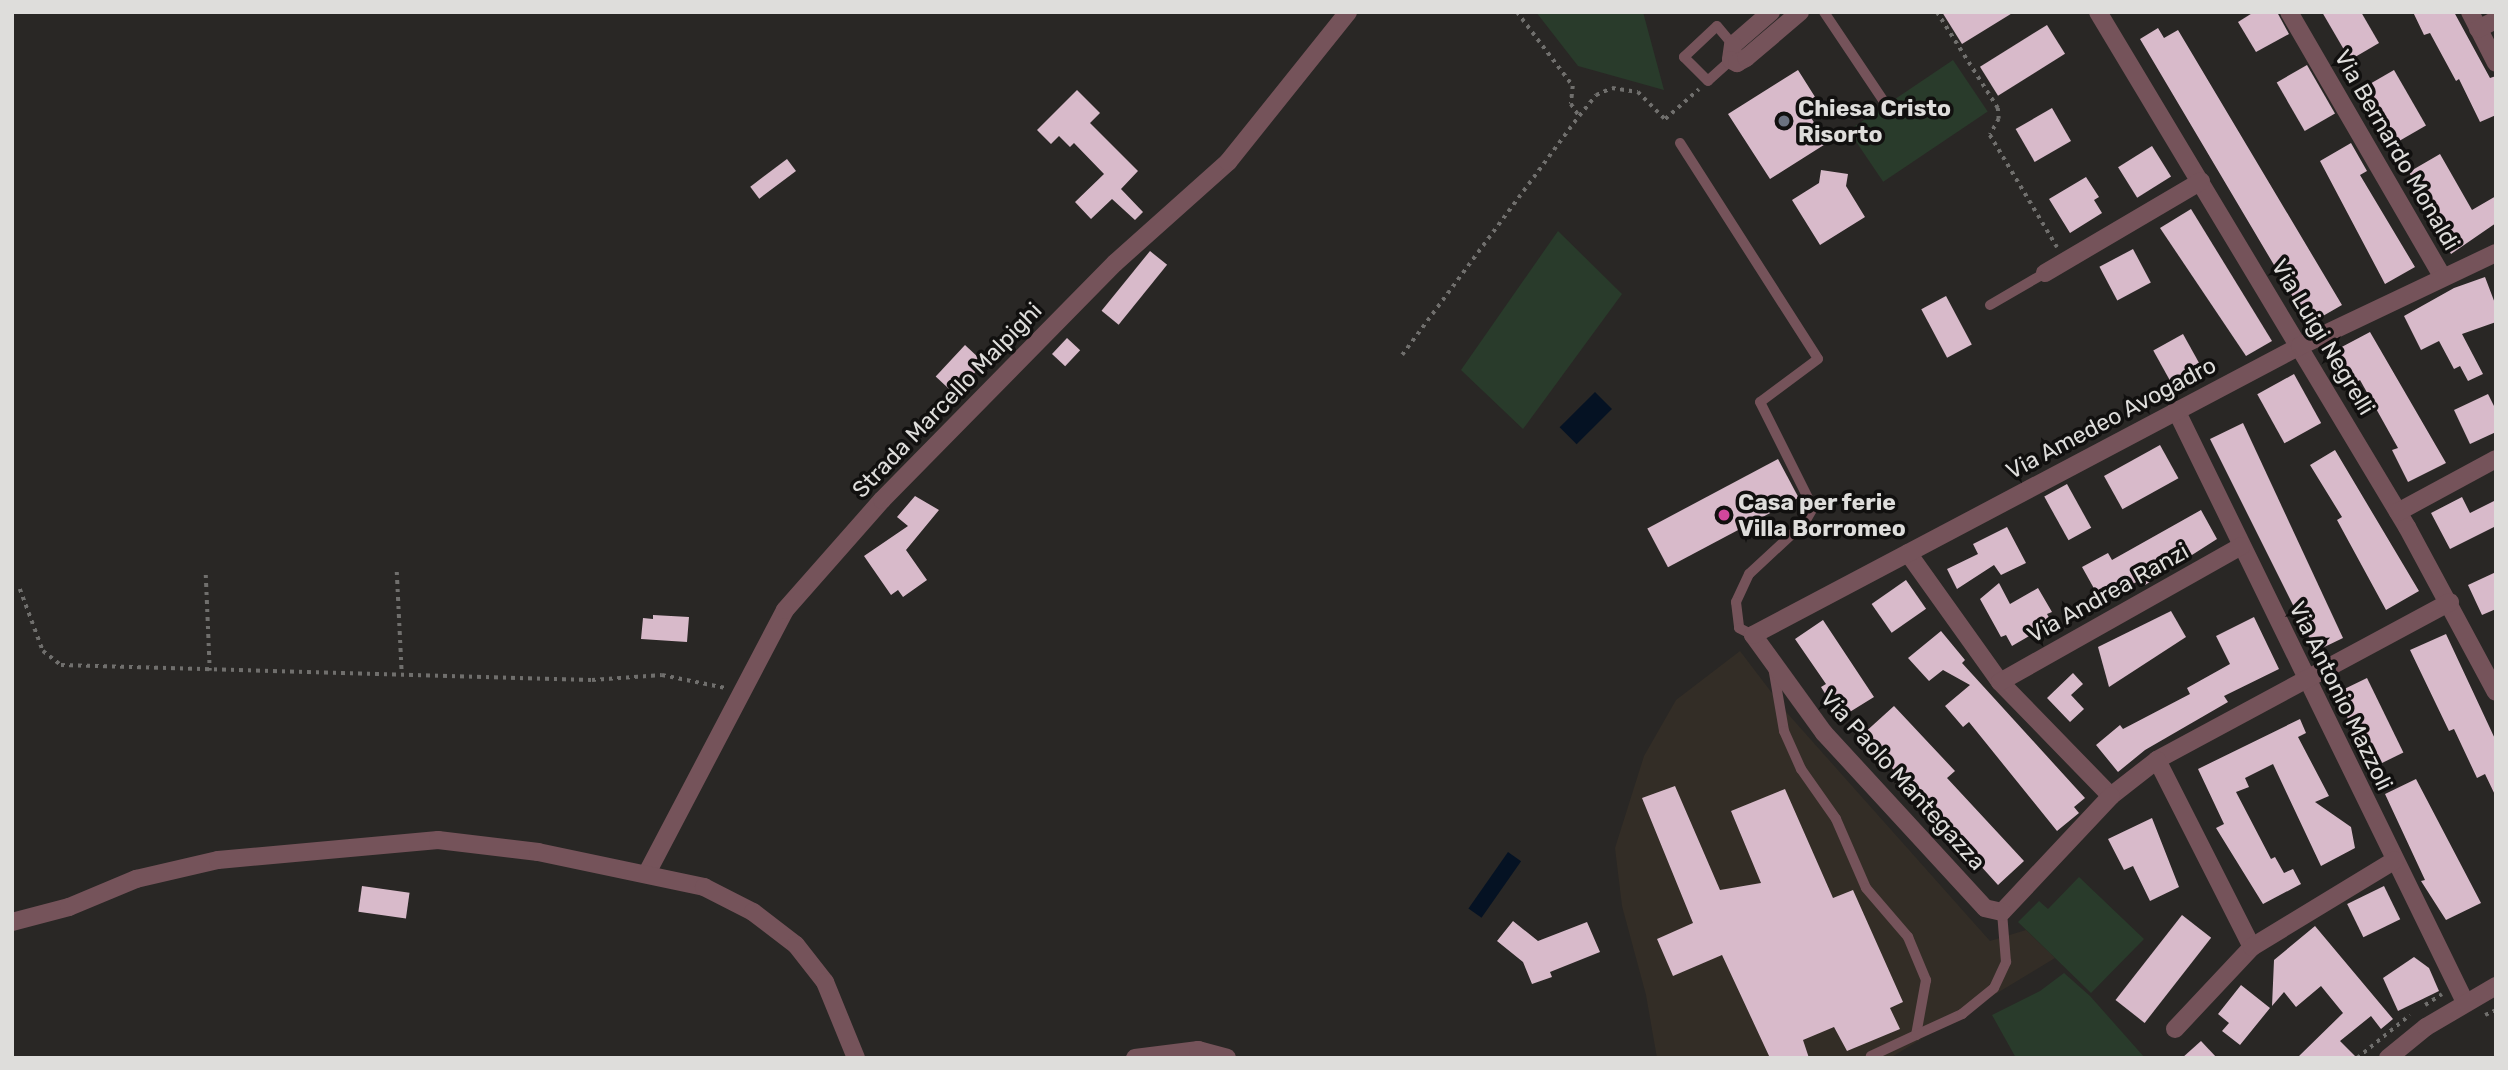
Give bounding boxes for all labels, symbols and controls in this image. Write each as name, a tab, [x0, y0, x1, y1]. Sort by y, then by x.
street label: Via Bernardo Monaldi	[2328, 45, 2466, 255]
place label: Chiesa Cristo Risorto	[1798, 94, 1951, 148]
marker: Chiesa Cristo Risorto	[1776, 113, 1792, 129]
street label: Via Luigi Negrelli	[2266, 254, 2380, 420]
street label: Strada Marcello Malpighi	[847, 297, 1047, 503]
street label: Via Amedeo Avogadro	[2001, 351, 2221, 485]
place label: Casa per ferie Villa Borromeo	[1738, 488, 1906, 542]
marker: Casa per ferie Villa Borromeo	[1716, 507, 1732, 523]
street label: Via Andrea Ranzi	[2022, 537, 2194, 649]
street label: Via Antonio Mazzoli	[2283, 597, 2399, 795]
street label: Via Paolo Mantegazza	[1815, 684, 1991, 876]

